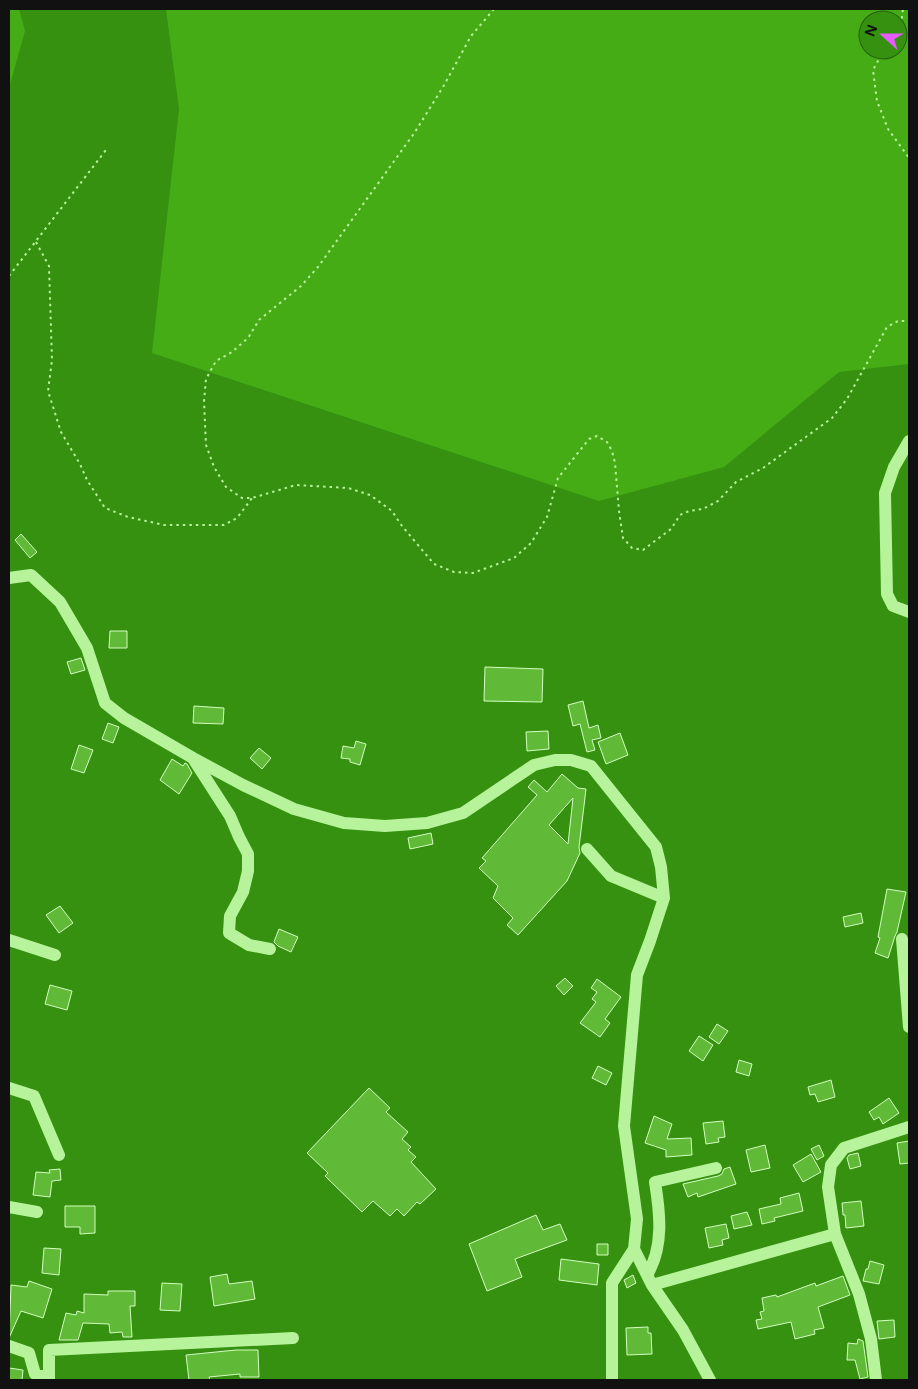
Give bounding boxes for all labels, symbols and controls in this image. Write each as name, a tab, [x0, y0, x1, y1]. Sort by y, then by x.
north arrow	[858, 10, 908, 60]
text: N	[861, 22, 881, 39]

